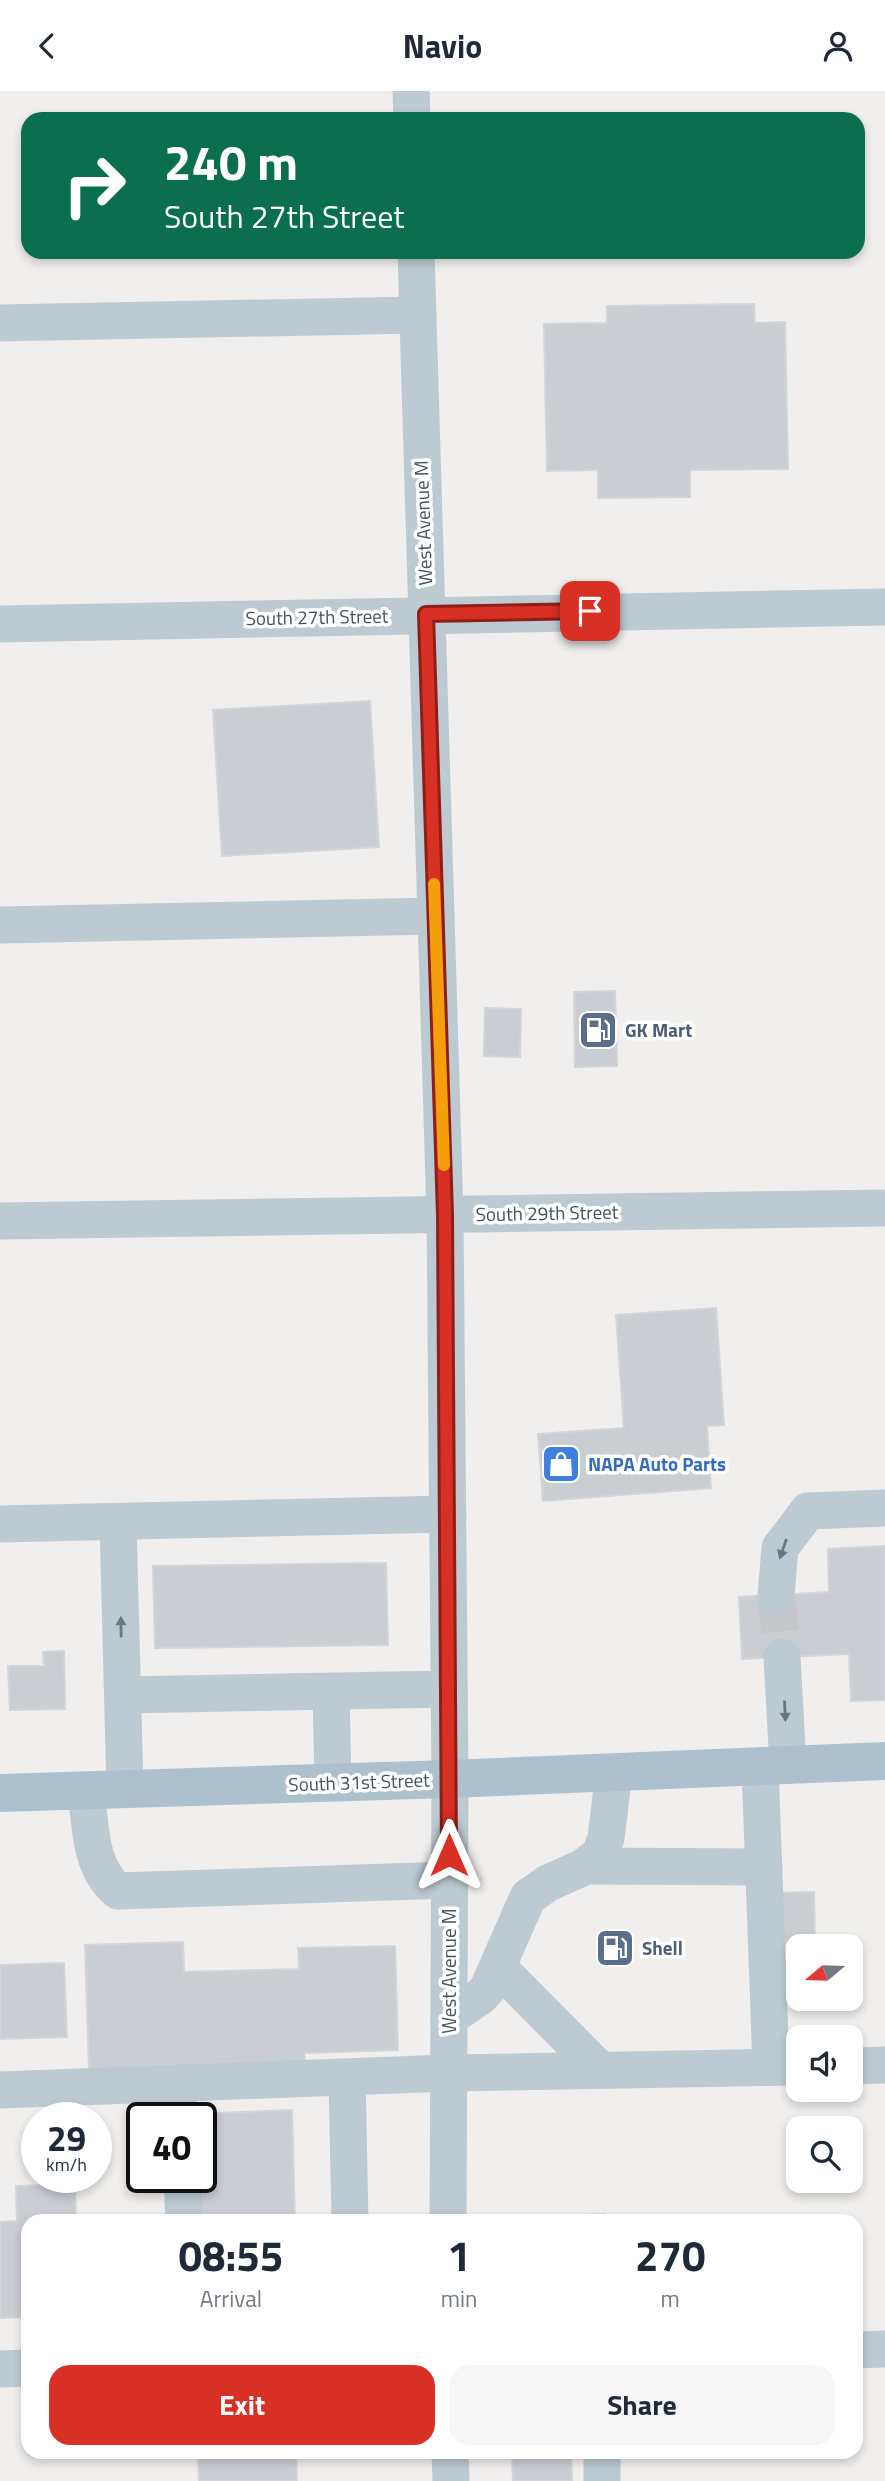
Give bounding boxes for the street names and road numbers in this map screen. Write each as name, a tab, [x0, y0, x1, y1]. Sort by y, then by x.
street label: West Avenue M	[406, 460, 439, 586]
street label: South 27th Street	[245, 601, 389, 632]
street label: South 29th Street	[475, 1197, 619, 1228]
street label: South 31st Street	[288, 1765, 430, 1798]
street label: West Avenue M	[434, 1908, 463, 2034]

